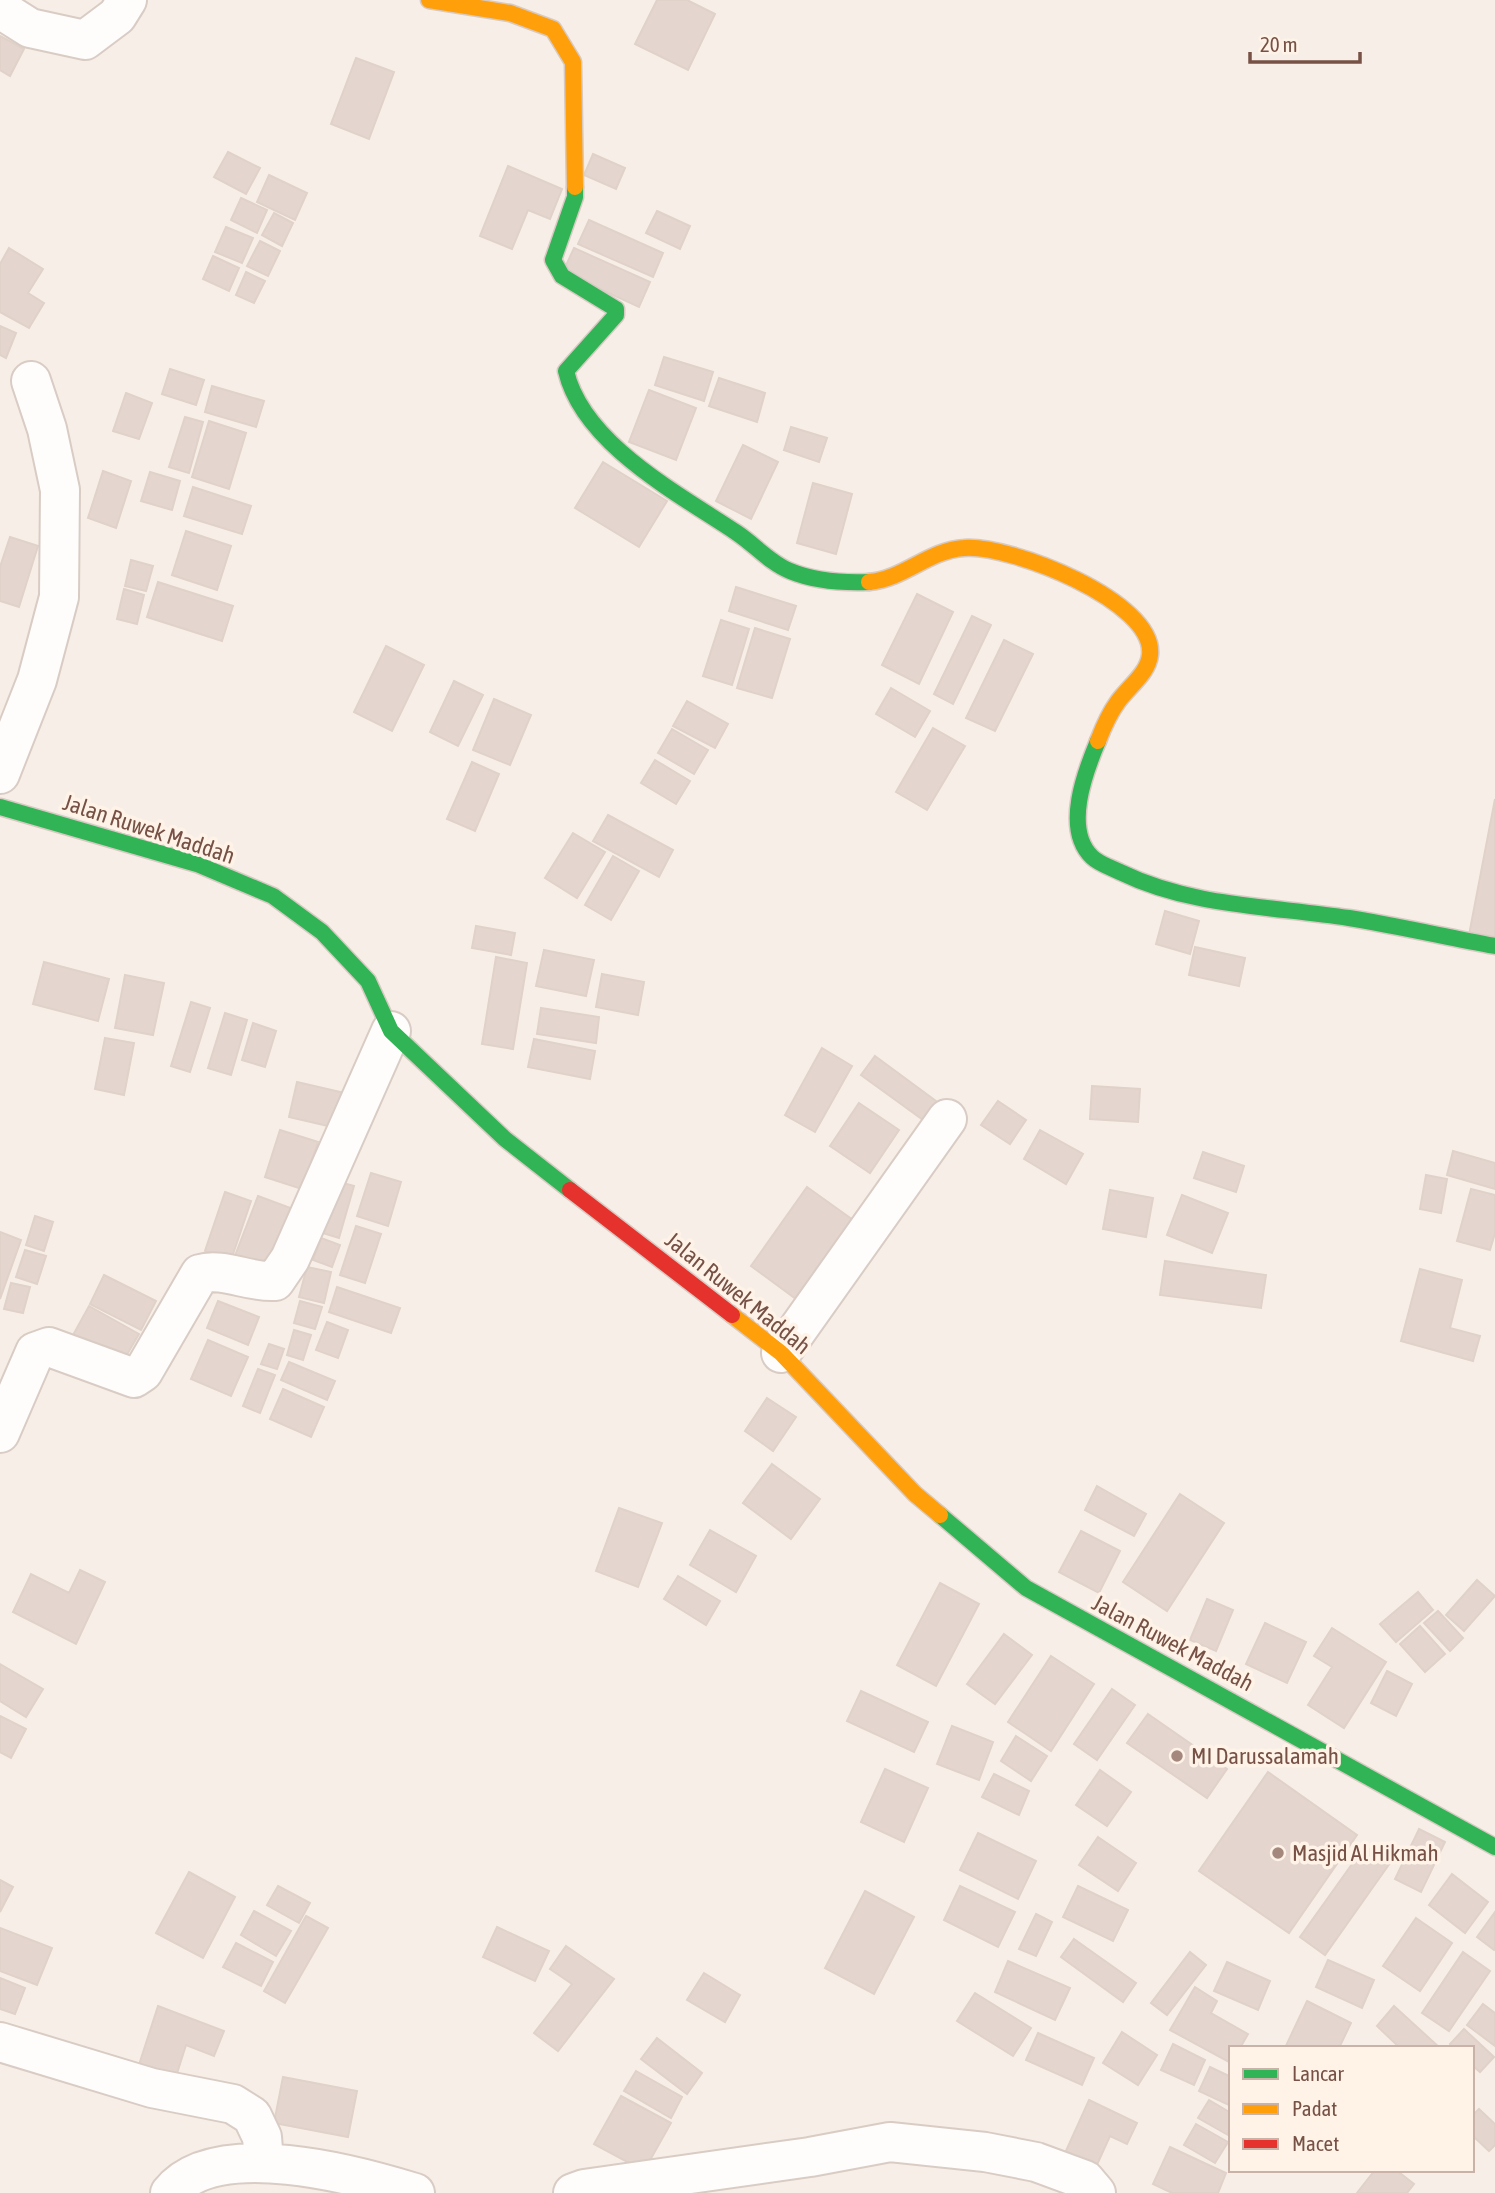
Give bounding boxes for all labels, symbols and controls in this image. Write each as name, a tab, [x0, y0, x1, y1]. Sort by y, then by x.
scale bar	[1250, 21, 1360, 65]
text: 20 m	[1260, 32, 1298, 56]
street label: Jalan Ruwek Maddah	[60, 789, 238, 869]
street label: Jalan Ruwek Maddah	[660, 1227, 816, 1359]
street label: Jalan Ruwek Maddah	[1088, 1590, 1258, 1696]
place label: MI Darussalamah	[1191, 1743, 1339, 1769]
marker: MI Darussalamah	[1169, 1748, 1185, 1764]
place label: Masjid Al Hikmah	[1292, 1840, 1439, 1866]
marker: Masjid Al Hikmah	[1270, 1845, 1286, 1861]
legend	[1229, 2046, 1474, 2172]
text: Lancar	[1292, 2061, 1345, 2085]
text: Padat	[1292, 2096, 1337, 2120]
text: Macet	[1292, 2131, 1339, 2155]

